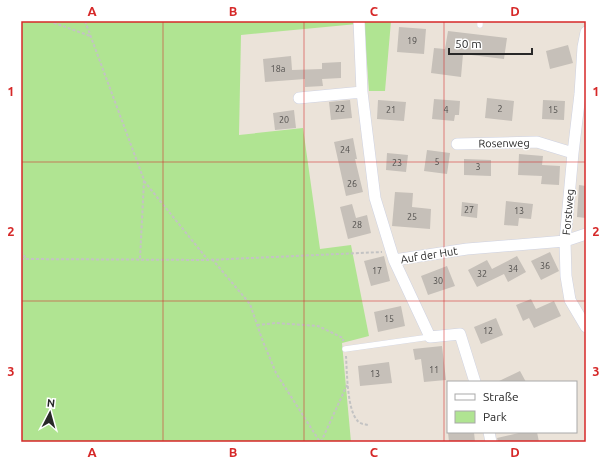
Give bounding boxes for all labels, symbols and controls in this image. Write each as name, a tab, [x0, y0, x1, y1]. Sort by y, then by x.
text: A	[87, 4, 97, 18]
text: B	[229, 4, 238, 18]
text: C	[370, 4, 379, 18]
text: D	[510, 4, 520, 18]
scale bar	[449, 30, 532, 56]
house number: 19	[407, 36, 417, 46]
text: 50 m	[455, 37, 482, 50]
house number: 18a	[271, 64, 285, 74]
text: 1	[7, 84, 15, 98]
text: 1	[592, 84, 600, 98]
house number: 22	[335, 104, 345, 114]
house number: 2	[497, 104, 503, 114]
house number: 21	[386, 105, 396, 115]
house number: 4	[443, 105, 449, 115]
house number: 15	[548, 105, 558, 115]
house number: 20	[279, 115, 289, 125]
street label: Rosenweg	[478, 137, 530, 149]
house number: 24	[340, 145, 350, 155]
house number: 5	[434, 157, 440, 167]
house number: 23	[392, 158, 402, 168]
house number: 3	[475, 162, 481, 172]
house number: 26	[347, 179, 357, 189]
street label: Forstweg	[560, 188, 576, 236]
house number: 27	[464, 205, 474, 215]
house number: 13	[514, 206, 524, 216]
house number: 25	[407, 212, 417, 222]
house number: 28	[352, 220, 362, 230]
text: 2	[7, 224, 15, 238]
text: 2	[592, 224, 600, 238]
street label: Auf der Hut	[400, 244, 459, 265]
house number: 36	[540, 261, 550, 271]
house number: 34	[508, 264, 518, 274]
house number: 17	[372, 266, 382, 276]
house number: 32	[477, 269, 487, 279]
house number: 30	[433, 276, 443, 286]
house number: 15	[384, 314, 394, 324]
house number: 12	[483, 326, 493, 336]
text: 3	[7, 364, 15, 378]
text: 3	[592, 364, 600, 378]
house number: 11	[429, 365, 439, 375]
house number: 13	[370, 369, 380, 379]
legend	[447, 381, 577, 433]
text: Straße	[483, 390, 519, 403]
north arrow	[30, 393, 70, 433]
text: N	[46, 397, 56, 409]
text: Park	[483, 410, 507, 423]
text: A	[87, 445, 97, 459]
text: B	[229, 445, 238, 459]
text: C	[370, 445, 379, 459]
text: D	[510, 445, 520, 459]

